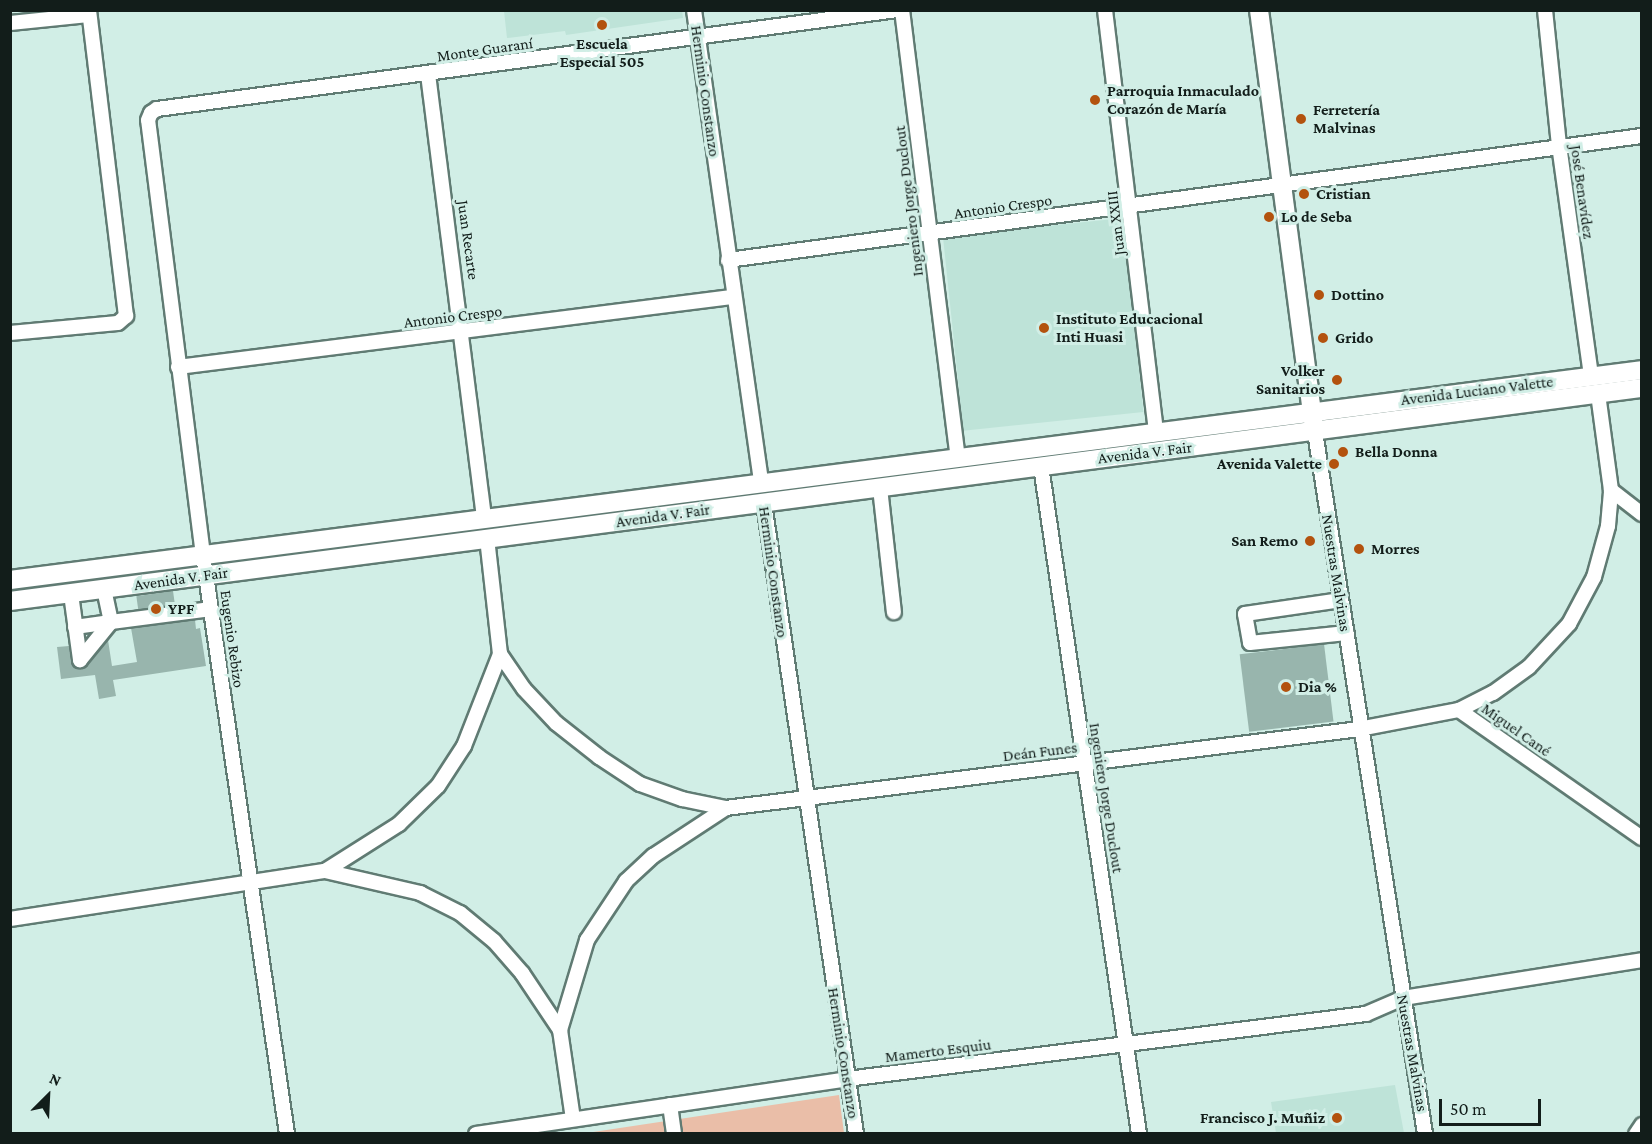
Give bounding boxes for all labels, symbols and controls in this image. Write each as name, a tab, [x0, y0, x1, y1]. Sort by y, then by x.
marker: Escuela Especial 505	[595, 18, 609, 32]
street label: Herminio Constanzo	[686, 24, 724, 158]
street label: Monte Guaraní	[436, 34, 534, 66]
place label: Escuela Especial 505	[560, 34, 644, 72]
place label: Parroquia Inmaculado Corazón de María	[1107, 81, 1259, 119]
marker: Parroquia Inmaculado Corazón de María	[1088, 93, 1102, 107]
place label: Ferretería Malvinas	[1313, 100, 1380, 138]
marker: Ferretería Malvinas	[1294, 112, 1308, 126]
street label: Ingeniero Jorge Duclout	[890, 125, 928, 277]
street label: José Benavídez	[1566, 144, 1598, 240]
place label: Cristian	[1316, 184, 1371, 204]
marker: Cristian	[1297, 187, 1311, 201]
street label: Juan XXIII	[1103, 190, 1129, 256]
street label: Antonio Crespo	[953, 191, 1053, 223]
street label: Juan Recarte	[453, 199, 483, 281]
place label: Lo de Seba	[1281, 207, 1352, 227]
marker: Lo de Seba	[1262, 210, 1276, 224]
place label: Dottino	[1331, 285, 1384, 305]
marker: Dottino	[1312, 288, 1326, 302]
street label: Antonio Crespo	[403, 301, 503, 333]
place label: Instituto Educacional Inti Huasi	[1056, 309, 1203, 347]
marker: Instituto Educacional Inti Huasi	[1037, 321, 1051, 335]
place label: Grido	[1335, 328, 1373, 348]
marker: Grido	[1316, 331, 1330, 345]
place label: Volker Sanitarios	[1256, 361, 1325, 399]
street label: Avenida Luciano Valette	[1400, 372, 1554, 410]
marker: Volker Sanitarios	[1330, 373, 1344, 387]
street label: Avenida V. Fair	[1097, 438, 1193, 468]
place label: Bella Donna	[1355, 442, 1438, 462]
marker: Bella Donna	[1336, 445, 1350, 459]
place label: Avenida Valette	[1217, 454, 1322, 474]
marker: Avenida Valette	[1327, 457, 1341, 471]
street label: Avenida V. Fair	[615, 500, 711, 532]
street label: Herminio Constanzo	[754, 505, 792, 639]
street label: Nuestras Malvinas	[1317, 513, 1355, 633]
place label: San Remo	[1231, 531, 1298, 551]
marker: San Remo	[1303, 534, 1317, 548]
place label: Morres	[1371, 539, 1420, 559]
marker: Morres	[1352, 542, 1366, 556]
street label: Avenida V. Fair	[133, 563, 229, 595]
street label: Eugenio Rebizo	[216, 589, 248, 689]
place label: YPF	[168, 599, 194, 619]
marker: YPF	[149, 602, 163, 616]
place label: Dia %	[1298, 677, 1337, 697]
marker: Dia %	[1279, 680, 1293, 694]
street label: Miguel Cané	[1478, 699, 1554, 761]
street label: Ingeniero Jorge Duclout	[1085, 722, 1127, 874]
street label: Deán Funes	[1002, 738, 1078, 766]
street label: Herminio Constanzo	[823, 986, 863, 1120]
street label: Nuestras Malvinas	[1392, 993, 1432, 1113]
street label: Mamerto Esquiu	[884, 1035, 992, 1067]
north arrow	[18, 1066, 78, 1126]
text: N	[47, 1069, 64, 1089]
scale bar	[1442, 1087, 1544, 1125]
text: 50 m	[1450, 1099, 1487, 1119]
place label: Francisco J. Muñiz	[1200, 1108, 1325, 1128]
marker: Francisco J. Muñiz	[1330, 1111, 1344, 1125]

